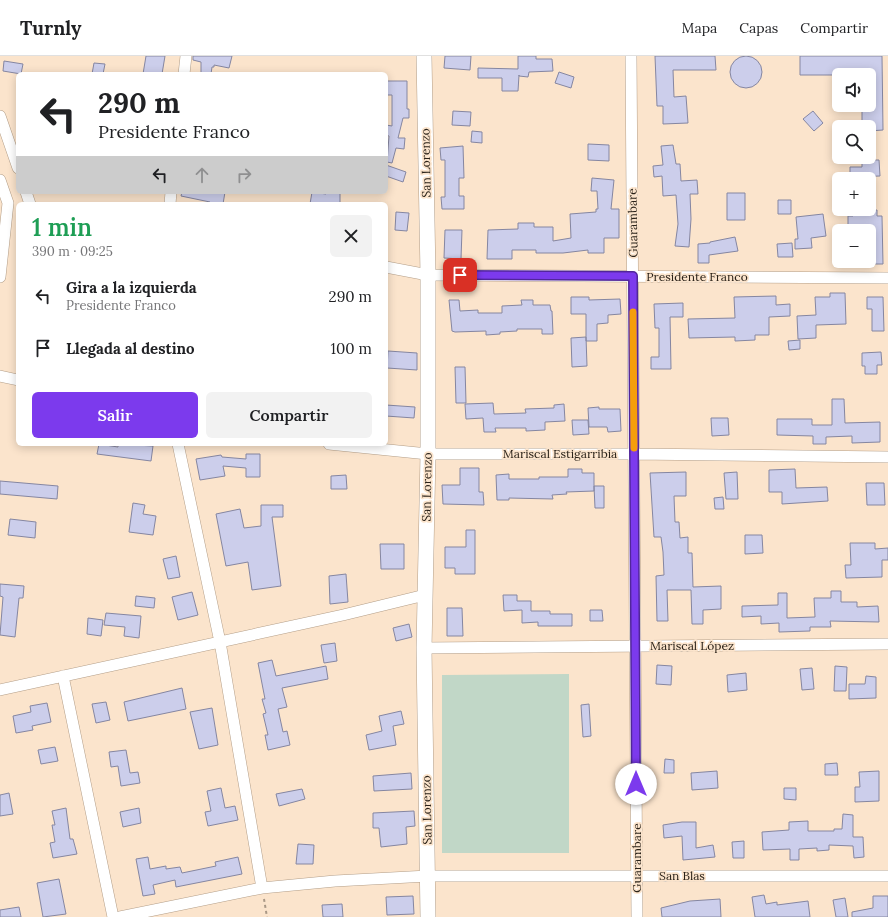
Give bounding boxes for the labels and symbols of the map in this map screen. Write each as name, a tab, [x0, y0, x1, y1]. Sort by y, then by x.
street label: San Lorenzo	[417, 128, 434, 198]
street label: Guarambare	[624, 188, 641, 258]
pin	[443, 258, 477, 292]
street label: Presidente Franco	[646, 269, 748, 284]
street label: Mariscal Estigarribia	[503, 446, 617, 461]
street label: San Lorenzo	[418, 452, 435, 522]
street label: Mariscal López	[650, 638, 734, 653]
position arrow	[615, 763, 657, 805]
street label: San Lorenzo	[418, 775, 435, 845]
street label: Guarambare	[629, 823, 644, 893]
street label: San Blas	[659, 868, 705, 883]

